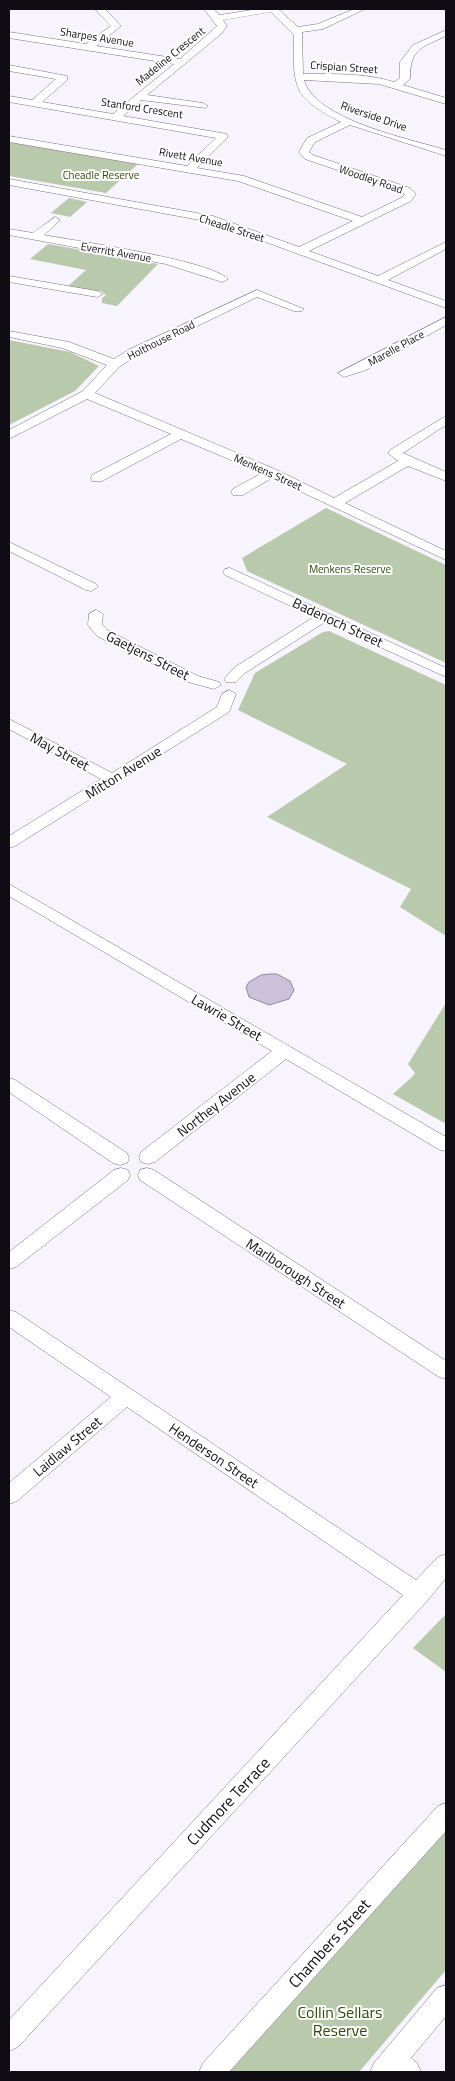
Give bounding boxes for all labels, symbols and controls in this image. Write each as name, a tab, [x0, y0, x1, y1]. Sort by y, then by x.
street label: Sharpes Avenue	[59, 23, 135, 51]
street label: Madeline Crescent	[132, 23, 208, 89]
street label: Crispian Street	[310, 57, 378, 77]
street label: Stanford Crescent	[100, 94, 184, 122]
street label: Riverside Drive	[339, 97, 410, 135]
street label: Rivett Avenue	[158, 144, 225, 171]
street label: Woodley Road	[337, 161, 405, 197]
park label: Cheadle Reserve	[63, 167, 140, 183]
street label: Cheadle Street	[197, 210, 267, 246]
street label: Everritt Avenue	[80, 238, 153, 266]
street label: Holthouse Road	[124, 316, 198, 364]
street label: Marelle Place	[365, 326, 427, 370]
street label: Menkens Street	[231, 450, 305, 494]
park label: Menkens Reserve	[309, 561, 392, 577]
street label: Badenoch Street	[289, 592, 387, 652]
street label: Gaetjens Street	[103, 625, 193, 685]
street label: May Street	[27, 727, 94, 775]
street label: Mitton Avenue	[81, 740, 165, 804]
street label: Lawrie Street	[188, 988, 266, 1046]
street label: Northey Avenue	[172, 1067, 260, 1141]
street label: Marlborough Street	[242, 1233, 350, 1313]
street label: Laidlaw Street	[28, 1411, 106, 1481]
street label: Henderson Street	[165, 1417, 263, 1493]
street label: Cudmore Terrace	[181, 1751, 275, 1851]
street label: Chambers Street	[282, 1893, 376, 1993]
park label: Collin Sellars Reserve	[297, 2000, 383, 2042]

